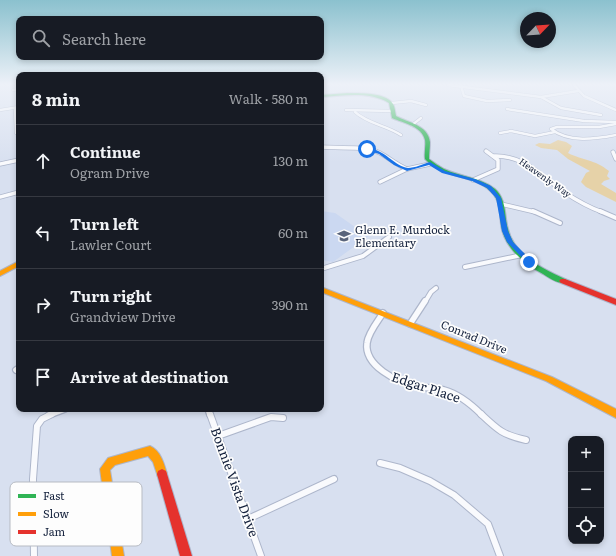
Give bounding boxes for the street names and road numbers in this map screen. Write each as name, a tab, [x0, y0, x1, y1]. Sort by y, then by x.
street label: Heavenly Way	[516, 154, 575, 201]
street label: Conrad Drive	[439, 316, 510, 357]
street label: Edgar Place	[389, 366, 463, 407]
street label: Bonnie Vista Drive	[207, 424, 264, 539]

